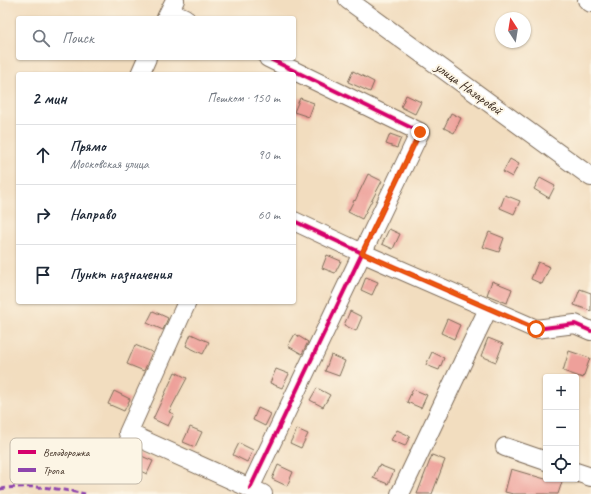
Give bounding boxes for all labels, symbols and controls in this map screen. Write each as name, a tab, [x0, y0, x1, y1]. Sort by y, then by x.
north arrow	[495, 12, 531, 48]
search box	[16, 16, 296, 60]
icon: search	[30, 27, 52, 49]
text: Поиск	[62, 29, 94, 48]
street label: улица Назаровой	[431, 58, 506, 119]
text: 2 мин	[32, 88, 67, 109]
text: Пешком · 150 m	[207, 90, 280, 106]
route end	[411, 123, 429, 141]
text: Прямо	[70, 137, 106, 156]
icon: ahead	[32, 144, 54, 166]
text: 90 m	[258, 147, 280, 163]
text: Московская улица	[70, 156, 149, 172]
icon: right	[32, 204, 54, 226]
text: Направо	[70, 205, 116, 224]
text: 60 m	[258, 207, 280, 223]
icon: arrive	[32, 264, 54, 286]
text: Пункт назначения	[70, 265, 172, 284]
route start	[527, 320, 545, 338]
map controls	[543, 374, 579, 482]
button: +	[543, 374, 579, 410]
button: −	[543, 410, 579, 446]
legend	[10, 438, 142, 484]
text: Велодорожка	[43, 445, 90, 459]
button: locate	[543, 446, 579, 482]
text: Тропа	[43, 463, 64, 477]

